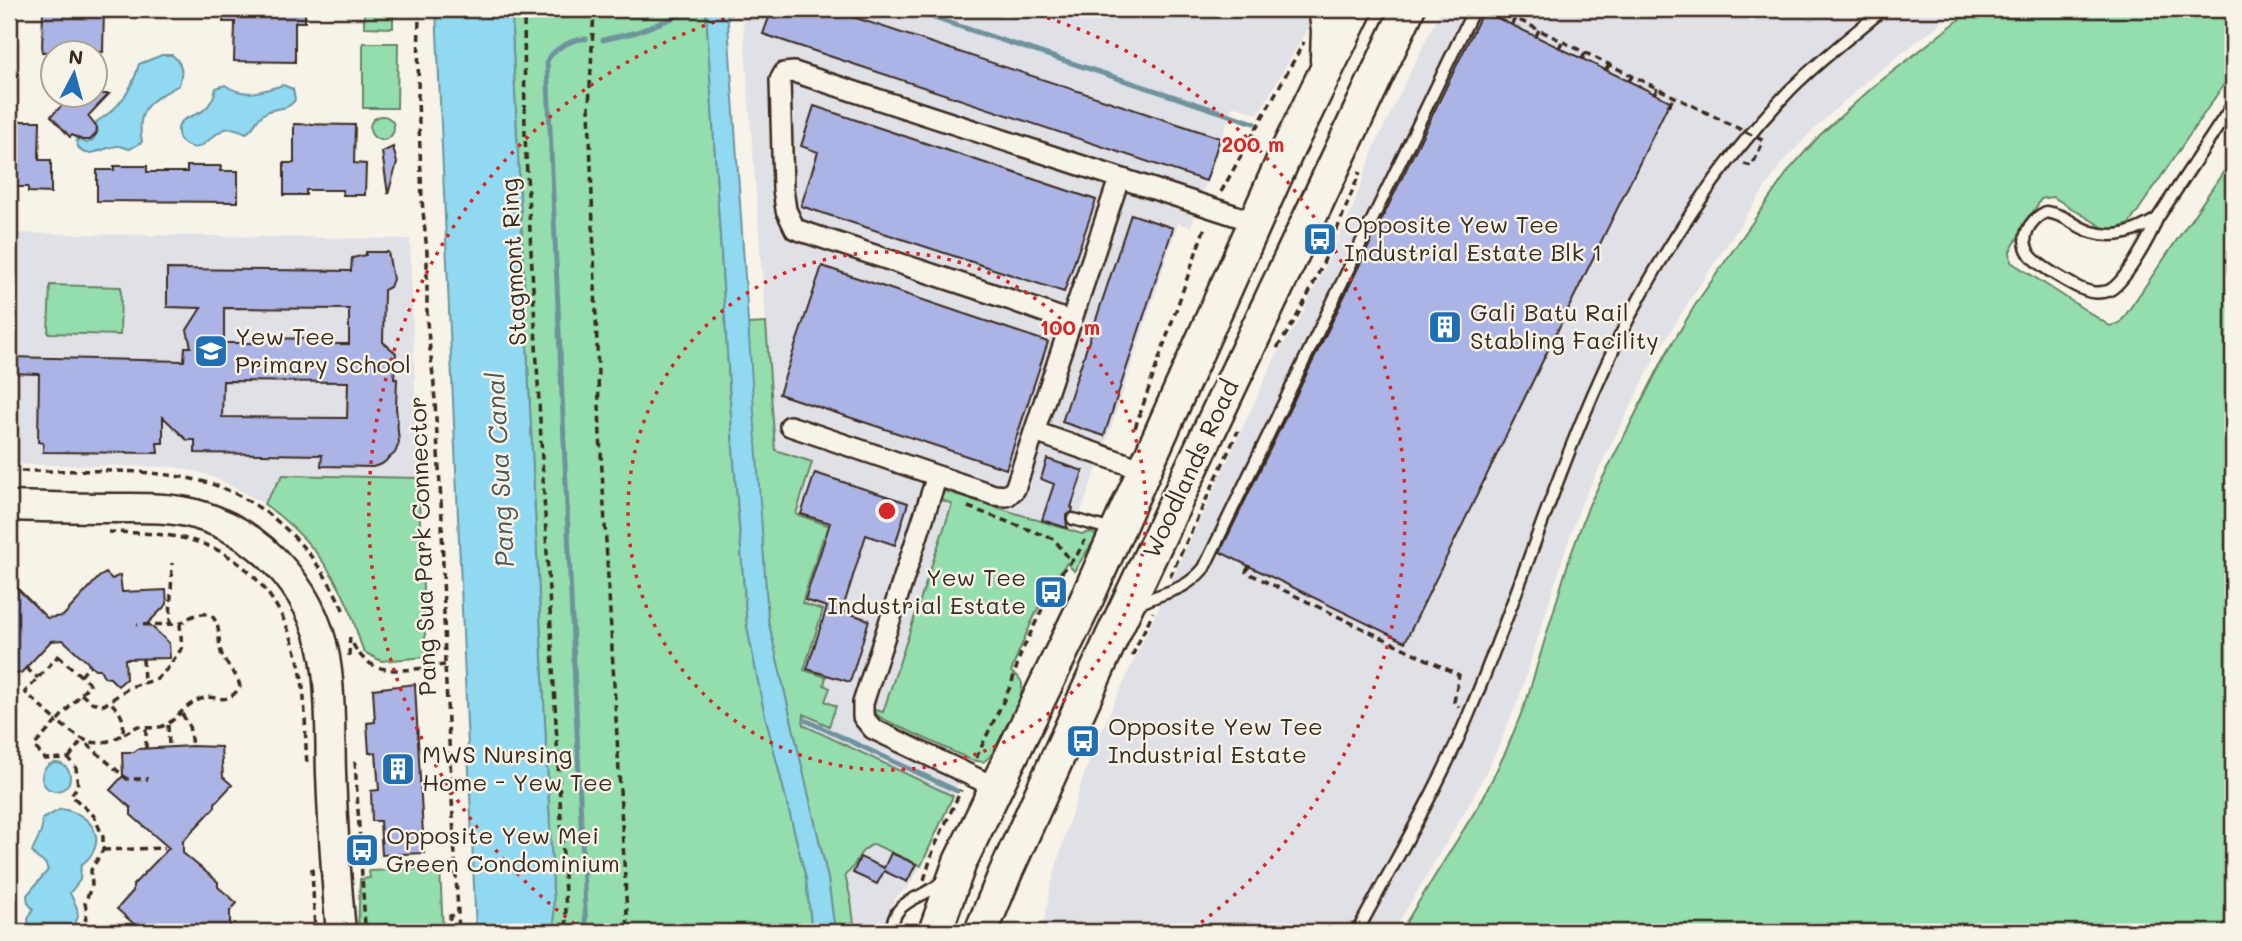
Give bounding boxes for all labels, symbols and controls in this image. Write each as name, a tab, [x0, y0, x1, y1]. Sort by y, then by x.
north arrow	[38, 38, 108, 108]
text: N	[67, 43, 84, 70]
text: 200 m	[1222, 130, 1284, 157]
street label: Stagmont Ring	[493, 177, 532, 347]
place label: Opposite Yew Tee Industrial Estate Blk 1	[1344, 208, 1603, 267]
bus stop icon: Opposite Yew Tee Industrial Estate Blk 1	[1301, 220, 1339, 258]
place label: Gali Batu Rail Stabling Facility	[1470, 296, 1659, 355]
building icon: Gali Batu Rail Stabling Facility	[1426, 308, 1464, 346]
text: 100 m	[1040, 313, 1100, 340]
place label: Yew Tee Primary School	[235, 320, 411, 379]
school or university icon: Yew Tee Primary School	[192, 332, 230, 370]
water label: Pang Sua Canal	[477, 371, 521, 568]
street label: Woodlands Road	[1135, 374, 1245, 563]
street label: Pang Sua Park Connector	[401, 396, 442, 696]
centre of rings	[875, 499, 899, 523]
place label: Yew Tee Industrial Estate	[827, 561, 1026, 620]
bus stop icon: Yew Tee Industrial Estate	[1032, 573, 1070, 611]
place label: Opposite Yew Tee Industrial Estate	[1108, 710, 1323, 769]
bus stop icon: Opposite Yew Tee Industrial Estate	[1064, 722, 1102, 760]
place label: MWS Nursing Home - Yew Tee	[422, 738, 613, 797]
building icon: MWS Nursing Home - Yew Tee	[379, 750, 417, 788]
place label: Opposite Yew Mei Green Condominium	[386, 819, 620, 878]
bus stop icon: Opposite Yew Mei Green Condominium	[343, 831, 381, 869]

